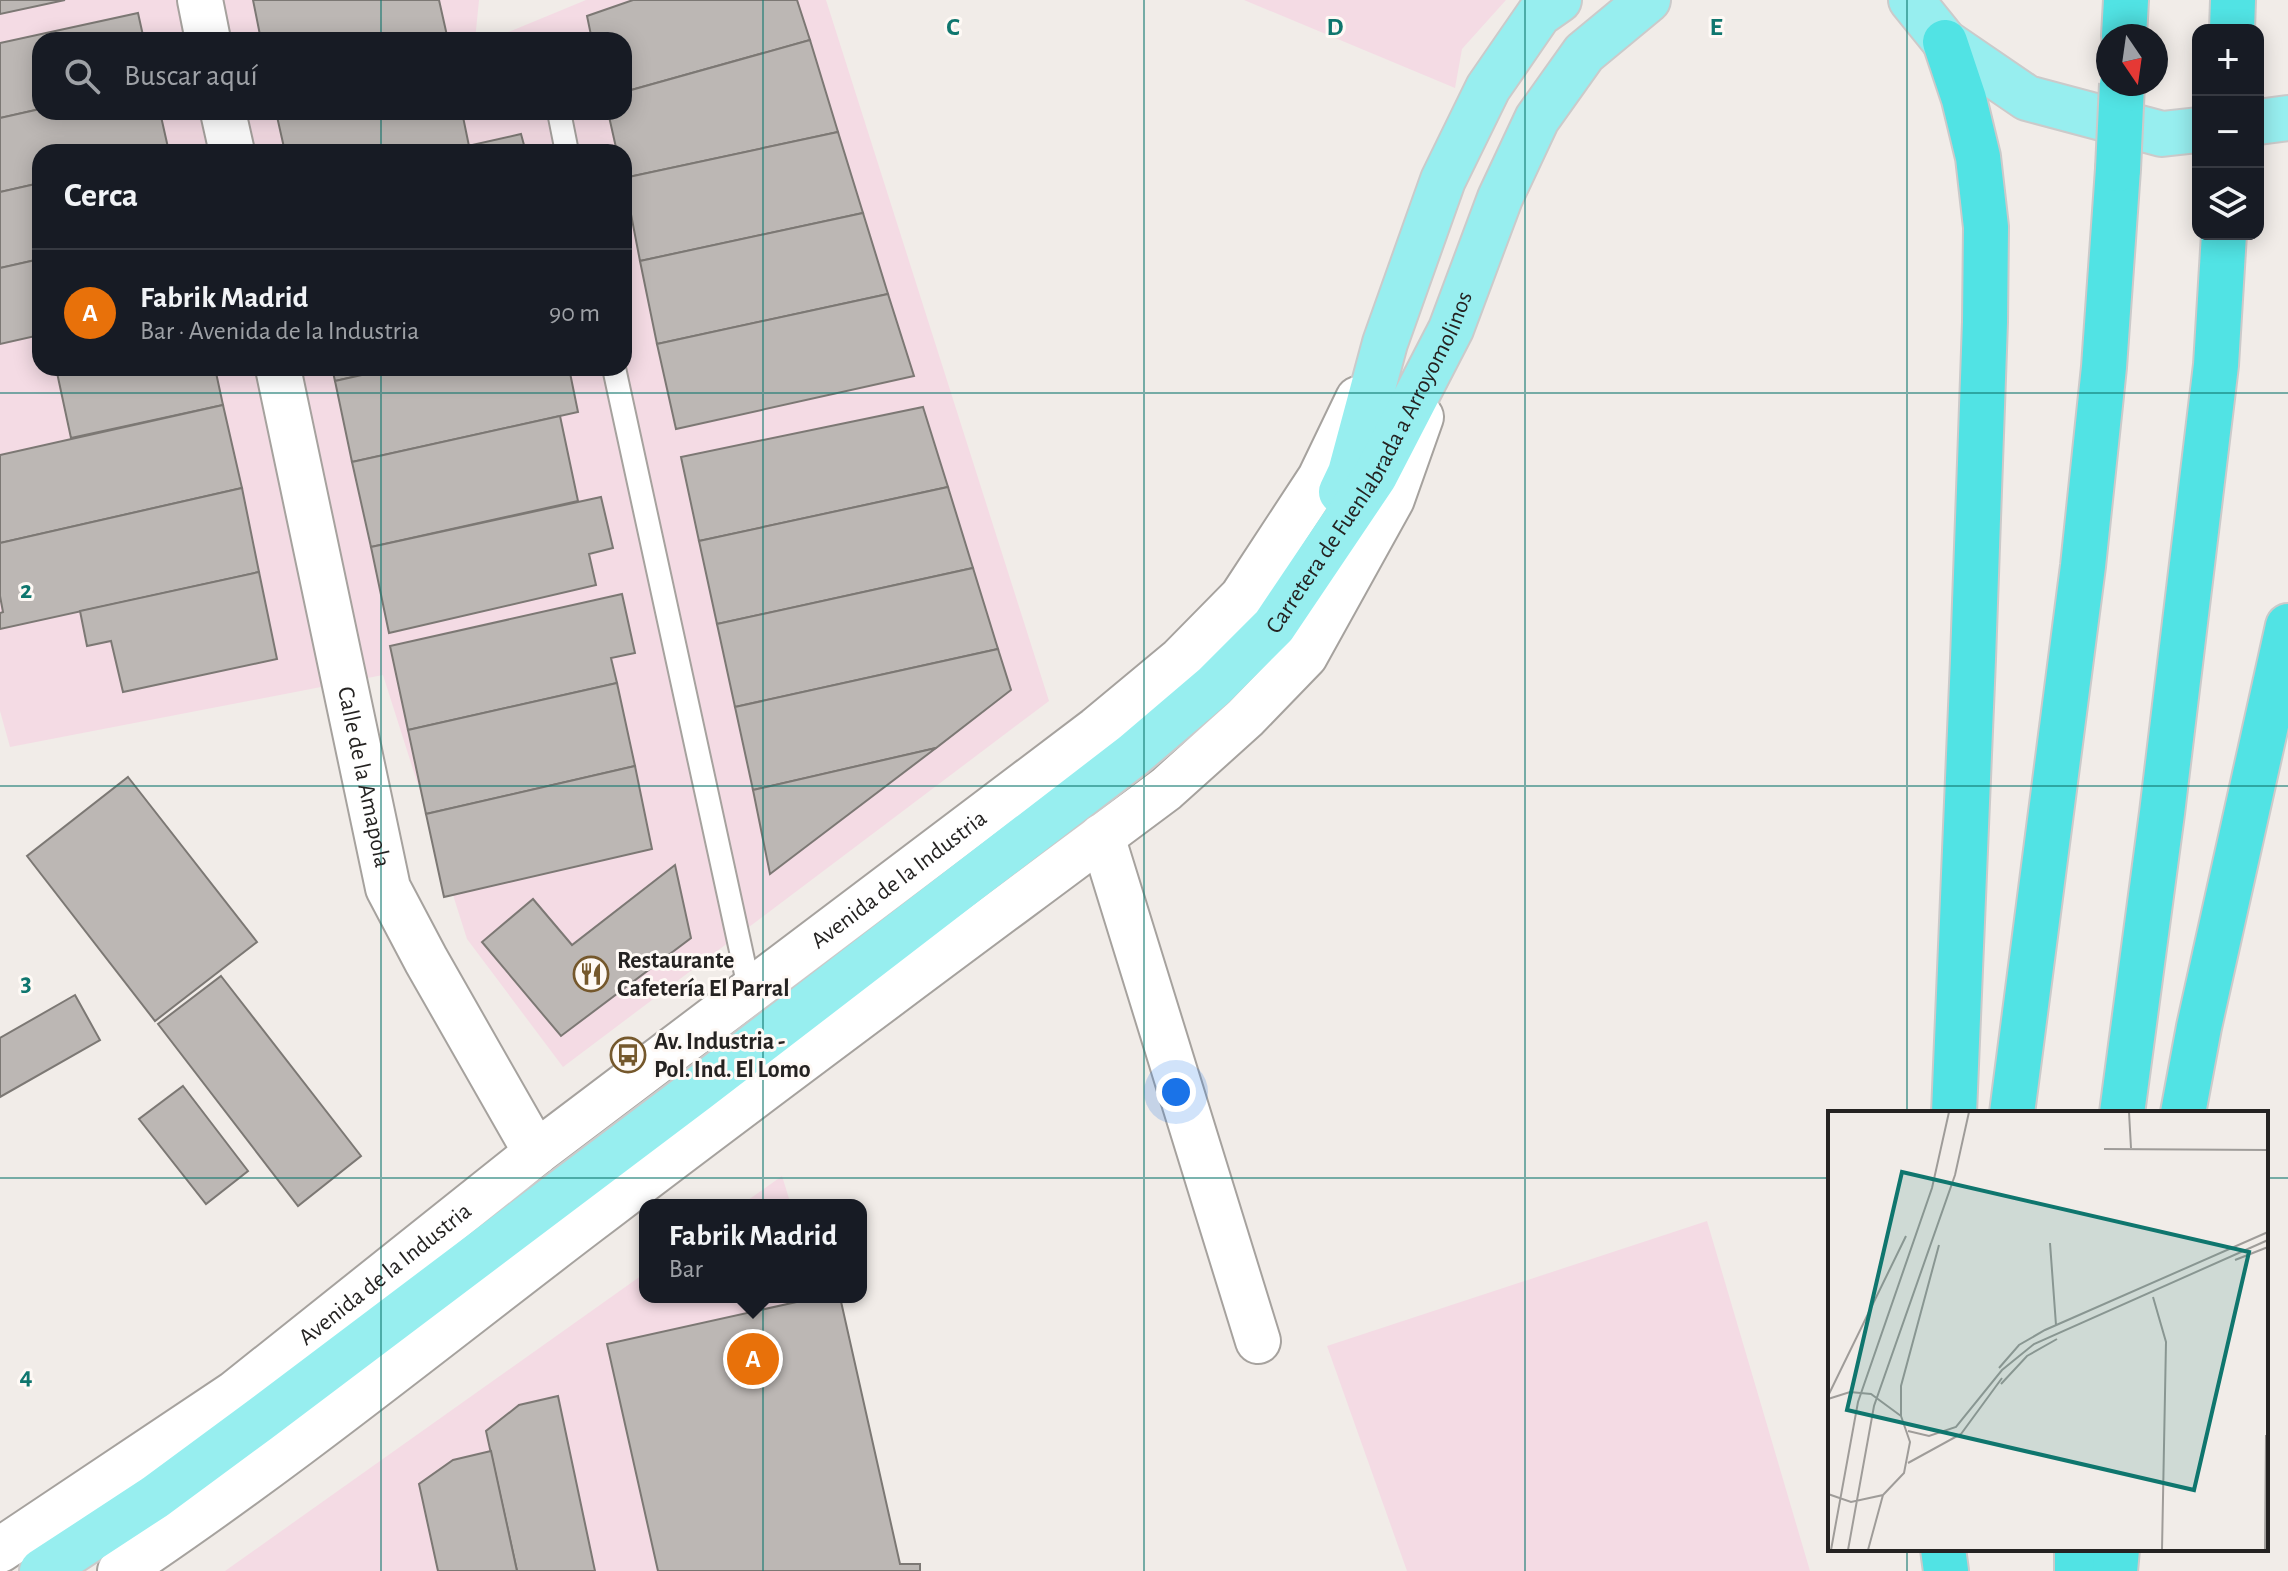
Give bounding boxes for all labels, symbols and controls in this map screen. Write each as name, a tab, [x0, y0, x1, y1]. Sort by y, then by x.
text: C	[946, 14, 960, 40]
text: D	[1326, 14, 1344, 40]
text: E	[1709, 14, 1723, 40]
north arrow	[2096, 24, 2168, 96]
map controls	[2192, 24, 2264, 240]
button: +	[2192, 24, 2264, 96]
search box	[32, 32, 632, 120]
icon: search	[60, 54, 104, 98]
text: Buscar aquí	[124, 61, 258, 91]
button: −	[2192, 96, 2264, 168]
button: layers	[2192, 168, 2264, 240]
text: Cerca	[64, 179, 138, 213]
text: Fabrik Madrid	[140, 283, 308, 313]
street label: Carretera de Fuenlabrada a Arroyomolinos	[1262, 288, 1477, 638]
text: A	[82, 300, 98, 326]
text: 90 m	[549, 300, 600, 326]
text: Bar · Avenida de la Industria	[140, 318, 419, 344]
text: 2	[20, 577, 32, 603]
street label: Calle de la Amapola	[333, 685, 394, 870]
street label: Avenida de la Industria	[807, 806, 991, 954]
place label: Restaurante Cafetería El Parral	[617, 949, 790, 1001]
restaurant icon: Restaurante Cafetería El Parral	[572, 955, 610, 993]
text: 3	[20, 970, 32, 996]
place label: Av. Industria - Pol. Ind. El Lomo	[654, 1030, 811, 1082]
bus stop icon: Av. Industria - Pol. Ind. El Lomo	[609, 1036, 647, 1074]
your location	[1156, 1072, 1196, 1112]
inset map	[1828, 1111, 2268, 1551]
street label: Avenida de la Industria	[295, 1199, 476, 1350]
popup	[639, 1199, 867, 1303]
text: Fabrik Madrid	[669, 1221, 837, 1251]
text: Bar	[669, 1256, 703, 1282]
pin: A	[727, 1329, 779, 1389]
text: 4	[19, 1363, 33, 1389]

